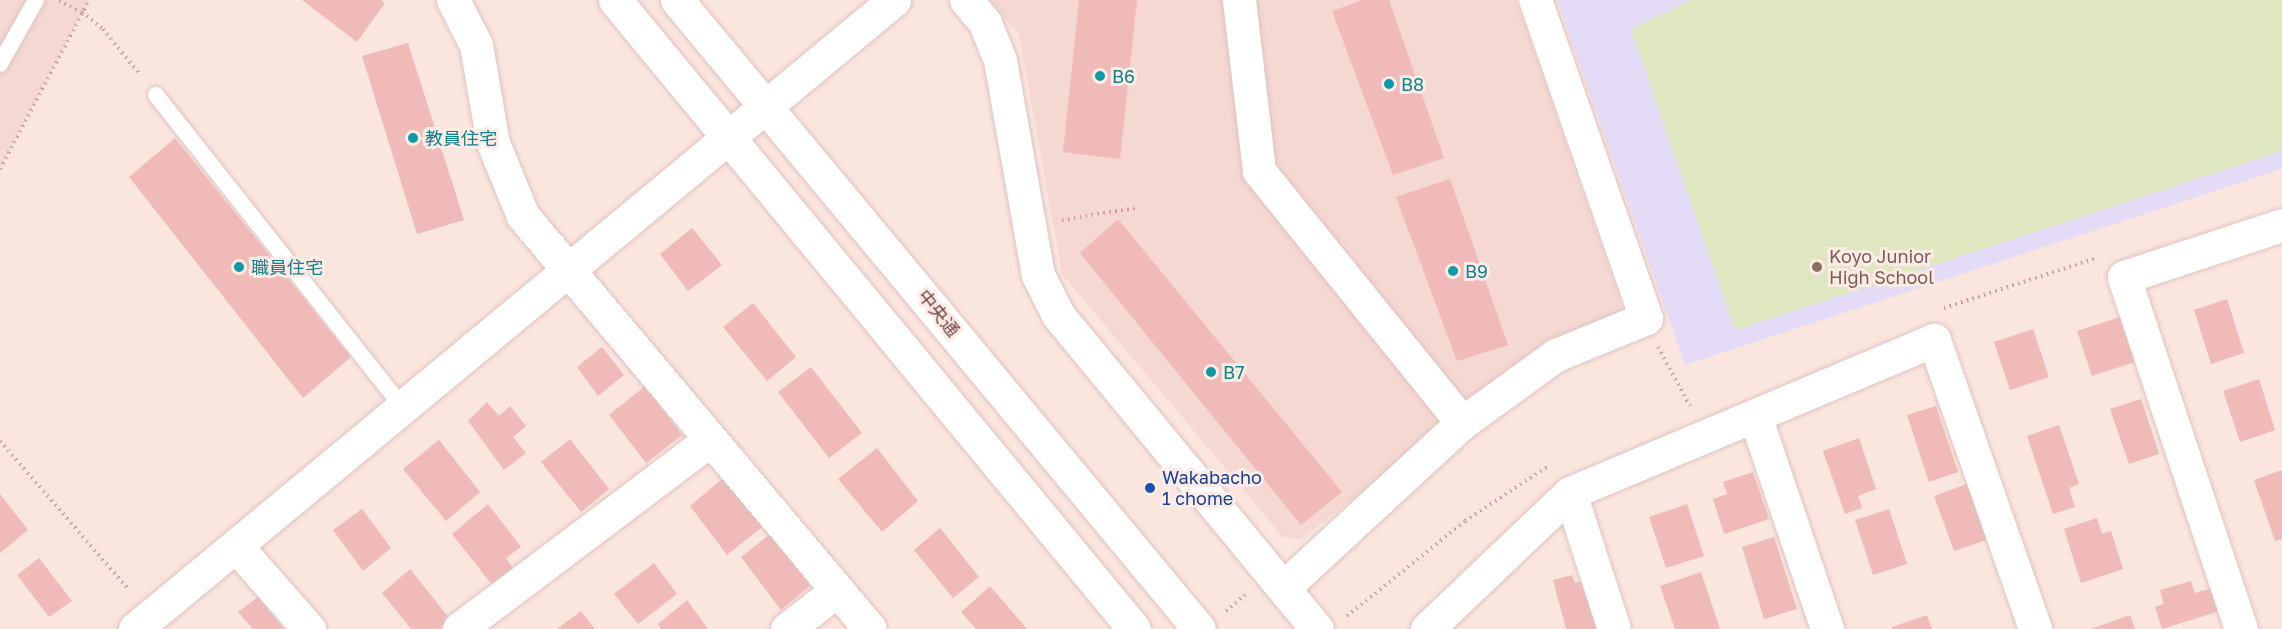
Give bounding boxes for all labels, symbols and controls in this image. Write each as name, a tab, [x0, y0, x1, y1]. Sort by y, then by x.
place label: B6	[1112, 65, 1135, 87]
marker: B6	[1093, 69, 1107, 83]
place label: B8	[1401, 73, 1424, 95]
marker: B8	[1382, 77, 1396, 91]
place label: 教員住宅	[425, 127, 497, 149]
marker: 教員住宅	[406, 131, 420, 145]
place label: Koyo Junior High School	[1829, 246, 1934, 288]
place label: 職員住宅	[251, 256, 323, 278]
marker: 職員住宅	[232, 260, 246, 274]
place label: B9	[1465, 260, 1488, 282]
marker: Koyo Junior High School	[1810, 260, 1824, 274]
marker: B9	[1446, 264, 1460, 278]
street label: 中央通	[914, 285, 964, 341]
place label: B7	[1223, 361, 1245, 383]
marker: B7	[1204, 365, 1218, 379]
place label: Wakabacho 1 chome	[1162, 467, 1262, 510]
marker: Wakabacho 1 chome	[1143, 481, 1157, 495]

